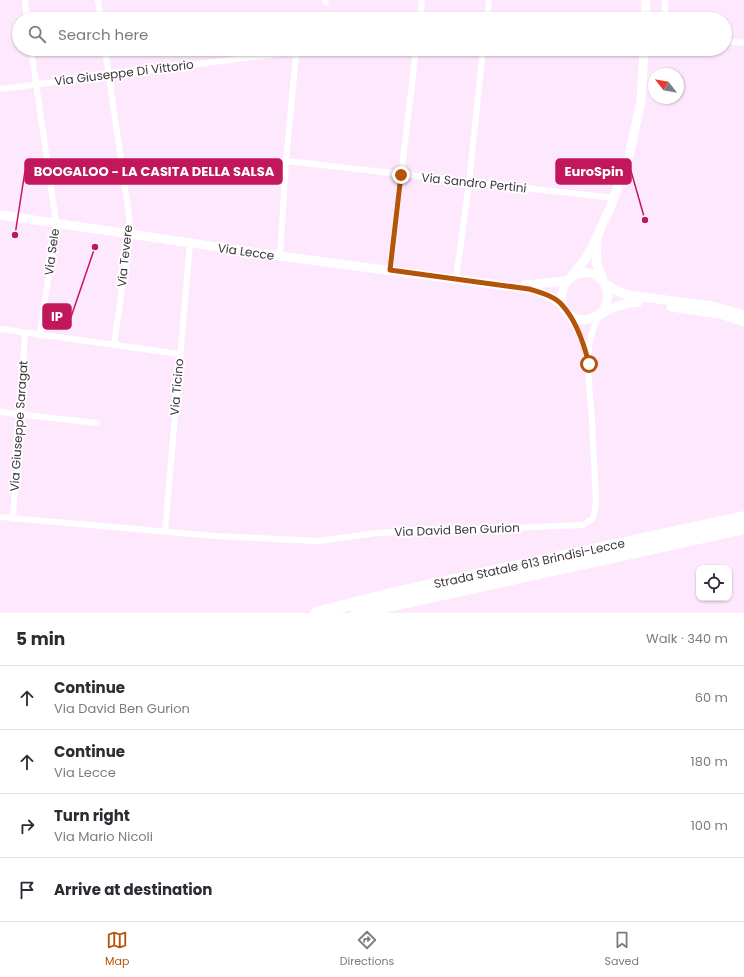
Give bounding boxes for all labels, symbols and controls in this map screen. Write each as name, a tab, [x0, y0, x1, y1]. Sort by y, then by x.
search box	[12, 12, 732, 56]
icon: search	[26, 23, 48, 45]
text: Search here	[58, 24, 148, 45]
street label: Via Giuseppe Di Vittorio	[53, 55, 195, 89]
north arrow	[648, 68, 684, 104]
callout: BOOGALOO - LA CASITA DELLA SALSA	[25, 159, 282, 184]
callout: EuroSpin	[556, 159, 631, 184]
text: BOOGALOO - LA CASITA DELLA SALSA	[34, 162, 275, 181]
text: EuroSpin	[564, 162, 624, 181]
route end	[392, 166, 410, 184]
street label: Via Sandro Pertini	[421, 169, 527, 196]
street label: Via Tevere	[113, 224, 136, 288]
street label: Via Sele	[40, 227, 63, 277]
street label: Via Lecce	[217, 239, 275, 264]
callout: IP	[43, 304, 71, 329]
text: IP	[51, 307, 63, 326]
route start	[580, 355, 598, 373]
street label: Via Ticino	[166, 357, 187, 416]
street label: Via Giuseppe Saragat	[5, 360, 32, 492]
street label: Via David Ben Gurion	[394, 519, 520, 540]
street label: Strada Statale 613 Brindisi-Lecce	[432, 534, 626, 592]
map controls	[696, 565, 732, 601]
button: locate	[696, 565, 732, 601]
text: 5 min	[16, 627, 65, 651]
text: Walk · 340 m	[646, 629, 728, 648]
text: Continue	[54, 677, 125, 698]
icon: ahead	[16, 687, 38, 709]
text: 60 m	[695, 688, 728, 707]
text: Via David Ben Gurion	[54, 699, 190, 718]
text: Continue	[54, 741, 125, 762]
icon: ahead	[16, 751, 38, 773]
text: 180 m	[691, 752, 728, 771]
text: Via Lecce	[54, 763, 116, 782]
text: Turn right	[54, 805, 130, 826]
icon: right	[16, 815, 38, 837]
text: 100 m	[691, 816, 728, 835]
text: Via Mario Nicoli	[54, 827, 153, 846]
icon: arrive	[16, 879, 38, 901]
text: Arrive at destination	[54, 879, 212, 900]
tab: Map	[105, 929, 129, 970]
tab: Directions	[340, 929, 394, 970]
tab: Saved	[605, 929, 639, 970]

